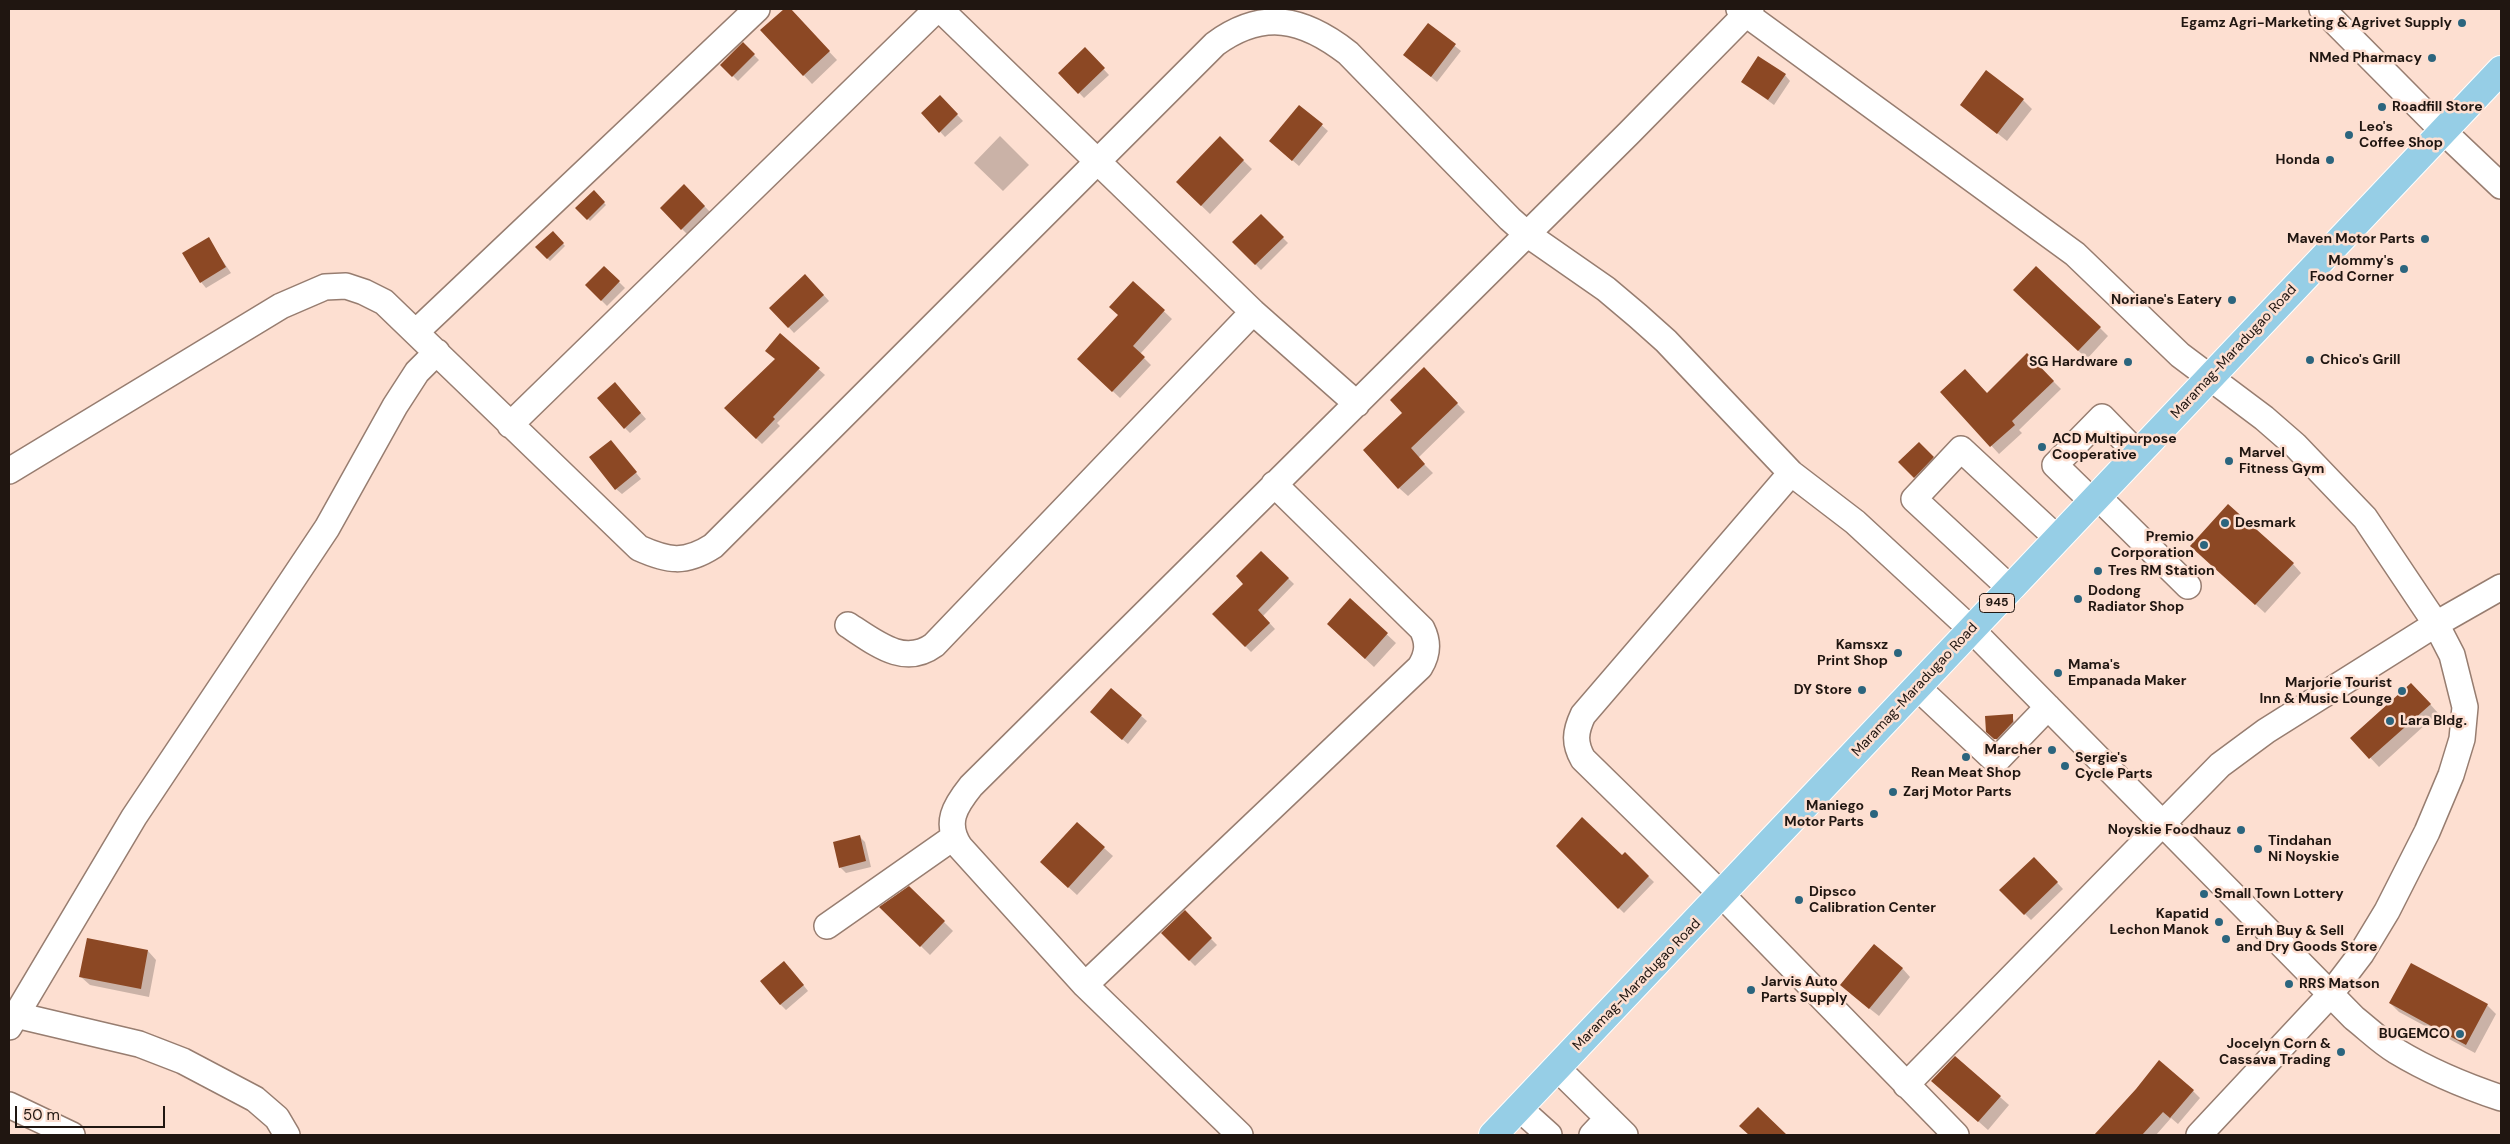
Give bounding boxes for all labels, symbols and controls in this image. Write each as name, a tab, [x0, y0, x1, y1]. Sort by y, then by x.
place label: Egamz Agri-Marketing & Agrivet Supply	[2181, 15, 2452, 31]
marker: Egamz Agri-Marketing & Agrivet Supply	[2456, 17, 2468, 29]
place label: NMed Pharmacy	[2309, 50, 2422, 66]
marker: NMed Pharmacy	[2426, 52, 2438, 64]
place label: Roadfill Store	[2392, 99, 2483, 115]
marker: Roadfill Store	[2376, 101, 2388, 113]
place label: Leo's Coffee Shop	[2359, 119, 2443, 152]
marker: Leo's Coffee Shop	[2343, 129, 2355, 141]
place label: Honda	[2275, 152, 2320, 168]
marker: Honda	[2324, 154, 2336, 166]
place label: Maven Motor Parts	[2287, 231, 2415, 247]
marker: Maven Motor Parts	[2419, 233, 2431, 245]
place label: Mommy's Food Corner	[2310, 253, 2394, 286]
marker: Mommy's Food Corner	[2398, 263, 2410, 275]
street label: Maramag-Maradugao Road	[2168, 282, 2300, 422]
place label: Noriane's Eatery	[2111, 292, 2222, 308]
marker: Noriane's Eatery	[2226, 294, 2238, 306]
place label: Chico's Grill	[2320, 352, 2401, 368]
place label: SG Hardware	[2029, 354, 2118, 370]
marker: Chico's Grill	[2304, 354, 2316, 366]
marker: SG Hardware	[2122, 356, 2134, 368]
place label: ACD Multipurpose Cooperative	[2052, 431, 2177, 464]
marker: ACD Multipurpose Cooperative	[2036, 441, 2048, 453]
place label: Marvel Fitness Gym	[2239, 445, 2324, 478]
marker: Marvel Fitness Gym	[2223, 455, 2235, 467]
place label: Desmark	[2235, 515, 2296, 531]
marker: Desmark	[2219, 517, 2231, 529]
place label: Premio Corporation	[2111, 529, 2194, 562]
marker: Premio Corporation	[2198, 539, 2210, 551]
place label: Tres RM Station	[2108, 563, 2215, 579]
marker: Tres RM Station	[2092, 565, 2104, 577]
place label: Dodong Radiator Shop	[2088, 583, 2184, 616]
marker: Dodong Radiator Shop	[2072, 593, 2084, 605]
road number: 945	[1980, 594, 2014, 612]
street label: Maramag-Maradugao Road	[1849, 620, 1981, 760]
place label: Kamsxz Print Shop	[1817, 637, 1888, 670]
marker: Kamsxz Print Shop	[1892, 647, 1904, 659]
place label: Mama's Empanada Maker	[2068, 657, 2186, 690]
marker: Mama's Empanada Maker	[2052, 667, 2064, 679]
place label: Marjorie Tourist Inn & Music Lounge	[2260, 675, 2392, 708]
place label: DY Store	[1794, 682, 1852, 698]
marker: DY Store	[1856, 684, 1868, 696]
marker: Marjorie Tourist Inn & Music Lounge	[2396, 685, 2408, 697]
place label: Lara Bldg.	[2400, 713, 2467, 729]
marker: Lara Bldg.	[2384, 715, 2396, 727]
place label: Marcher	[1984, 742, 2042, 758]
marker: Marcher	[2046, 744, 2058, 756]
place label: Sergie's Cycle Parts	[2075, 750, 2153, 782]
marker: Rean Meat Shop	[1960, 751, 1972, 763]
marker: Sergie's Cycle Parts	[2059, 760, 2071, 772]
place label: Rean Meat Shop	[1911, 765, 2021, 781]
place label: Zarj Motor Parts	[1903, 784, 2012, 800]
marker: Zarj Motor Parts	[1887, 786, 1899, 798]
place label: Maniego Motor Parts	[1784, 798, 1864, 830]
marker: Maniego Motor Parts	[1868, 808, 1880, 820]
place label: Noyskie Foodhauz	[2108, 822, 2231, 838]
marker: Noyskie Foodhauz	[2235, 824, 2247, 836]
place label: Tindahan Ni Noyskie	[2268, 833, 2339, 866]
marker: Tindahan Ni Noyskie	[2252, 843, 2264, 855]
place label: Dipsco Calibration Center	[1809, 884, 1936, 916]
place label: Small Town Lottery	[2214, 886, 2344, 902]
marker: Small Town Lottery	[2198, 888, 2210, 900]
marker: Dipsco Calibration Center	[1793, 894, 1805, 906]
place label: Kapatid Lechon Manok	[2110, 906, 2209, 939]
street label: Maramag-Maradugao Road	[1570, 916, 1704, 1054]
marker: Kapatid Lechon Manok	[2213, 916, 2225, 928]
place label: Erruh Buy & Sell and Dry Goods Store	[2236, 923, 2377, 956]
marker: Erruh Buy & Sell and Dry Goods Store	[2220, 933, 2232, 945]
place label: Jarvis Auto Parts Supply	[1761, 974, 1847, 1006]
place label: RRS Matson	[2299, 976, 2380, 992]
marker: RRS Matson	[2283, 978, 2295, 990]
marker: Jarvis Auto Parts Supply	[1745, 984, 1757, 996]
place label: BUGEMCO	[2379, 1026, 2450, 1042]
marker: BUGEMCO	[2454, 1028, 2466, 1040]
place label: Jocelyn Corn & Cassava Trading	[2219, 1036, 2331, 1068]
marker: Jocelyn Corn & Cassava Trading	[2335, 1046, 2347, 1058]
scale bar	[18, 1096, 168, 1128]
text: 50 m	[23, 1105, 60, 1125]

